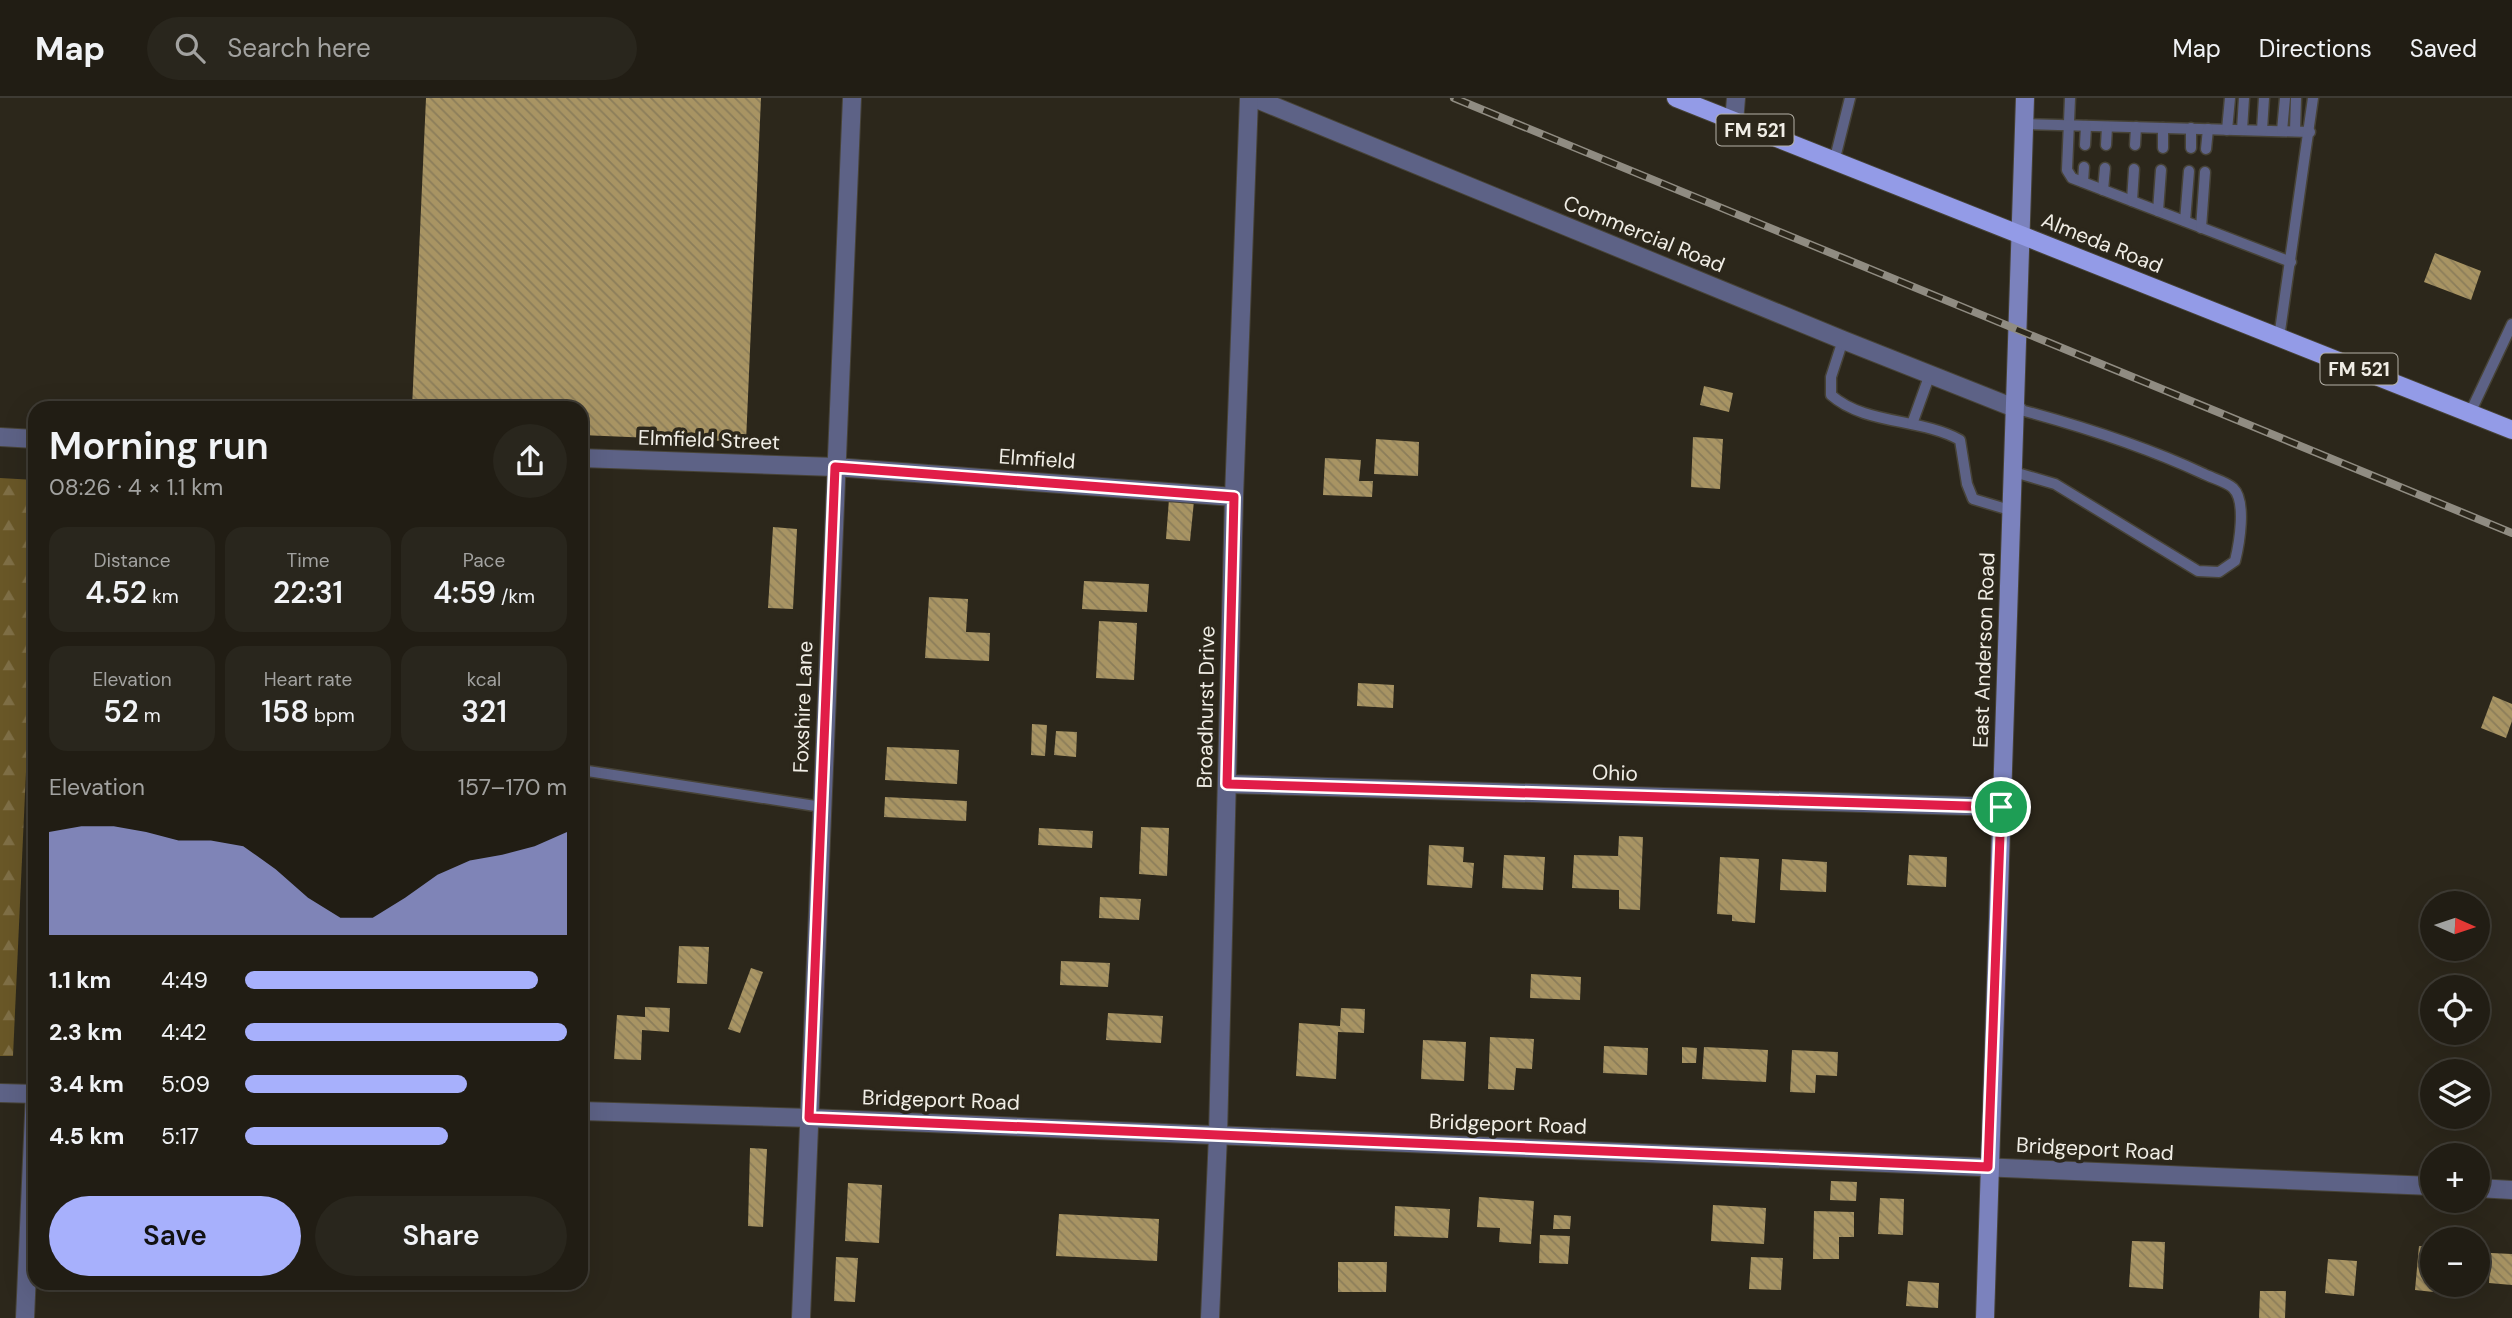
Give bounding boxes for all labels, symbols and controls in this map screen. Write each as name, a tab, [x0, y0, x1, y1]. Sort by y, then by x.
search box	[147, 17, 637, 80]
text: Map	[35, 27, 105, 70]
icon: search	[171, 29, 209, 67]
text: Search here	[227, 31, 371, 65]
text: Map	[2173, 33, 2221, 64]
text: Directions	[2259, 33, 2372, 64]
text: Saved	[2410, 33, 2477, 64]
road number: FM 521	[1716, 114, 1794, 146]
street label: Commercial Road	[1559, 189, 1729, 279]
street label: Almeda Road	[2037, 206, 2167, 280]
road number: FM 521	[2320, 354, 2398, 384]
text: Morning run	[49, 421, 269, 471]
button: share	[493, 424, 567, 498]
street label: Elmfield Street	[638, 424, 780, 456]
street label: Elmfield	[998, 442, 1076, 476]
text: 08:26 · 4 × 1.1 km	[49, 472, 223, 502]
text: Distance	[93, 548, 171, 573]
text: Time	[287, 548, 329, 573]
text: Pace	[463, 548, 505, 573]
street label: East Anderson Road	[1967, 552, 2001, 748]
text: 4.52	[85, 573, 147, 612]
text: 22:31	[273, 573, 343, 612]
text: 4:59	[433, 573, 496, 612]
text: km	[147, 584, 179, 609]
text: /km	[496, 584, 535, 609]
street label: Broadhurst Drive	[1191, 625, 1221, 789]
street label: Foxshire Lane	[787, 640, 819, 774]
text: Elevation	[92, 667, 172, 692]
text: Heart rate	[264, 667, 352, 692]
text: kcal	[467, 667, 501, 692]
text: 52	[103, 692, 139, 731]
text: 158	[261, 692, 309, 731]
text: 321	[461, 692, 507, 731]
text: m	[139, 703, 161, 728]
text: bpm	[309, 703, 355, 728]
street label: Ohio	[1592, 758, 1638, 788]
text: Elevation	[49, 772, 145, 802]
text: 157–170 m	[458, 772, 567, 802]
pin	[1971, 777, 2031, 837]
icon: arrive	[1982, 788, 2020, 826]
north arrow	[2420, 891, 2490, 961]
map controls	[2420, 891, 2490, 1297]
text: 1.1 km	[49, 965, 111, 995]
text: 4:49	[161, 965, 208, 995]
button: locate	[2420, 975, 2490, 1045]
text: 2.3 km	[49, 1017, 122, 1047]
text: 4:42	[161, 1017, 207, 1047]
button: layers	[2420, 1059, 2490, 1129]
text: 3.4 km	[49, 1069, 124, 1099]
text: 5:09	[161, 1069, 210, 1099]
street label: Bridgeport Road	[862, 1083, 1020, 1117]
street label: Bridgeport Road	[1429, 1107, 1587, 1141]
text: 4.5 km	[49, 1121, 124, 1151]
text: 5:17	[161, 1121, 199, 1151]
street label: Bridgeport Road	[2015, 1131, 2175, 1167]
button: +	[2420, 1143, 2490, 1213]
button: Save	[49, 1196, 301, 1276]
button: Share	[315, 1196, 567, 1276]
button: −	[2420, 1227, 2490, 1297]

